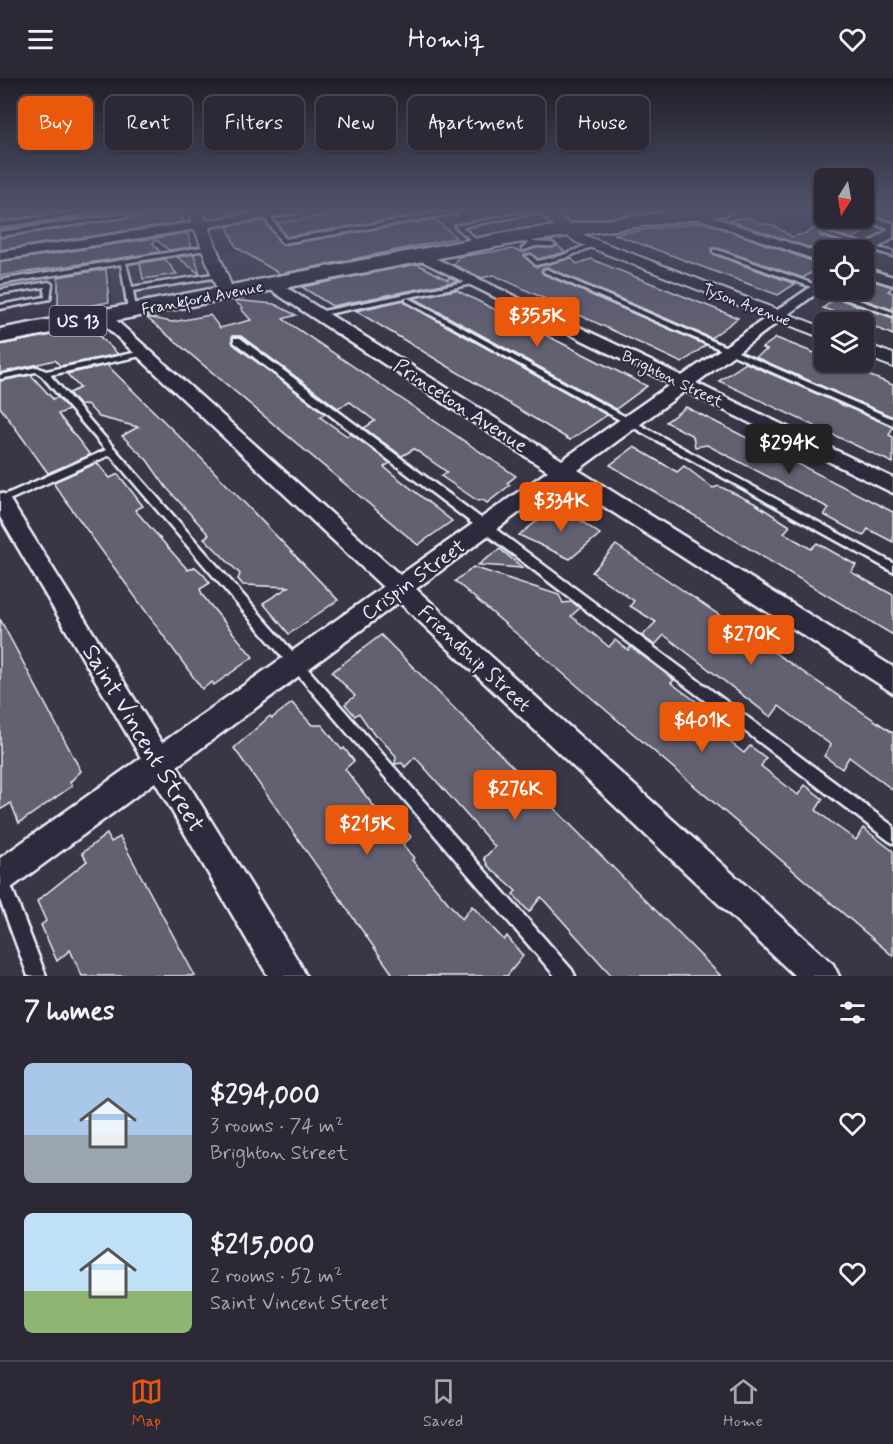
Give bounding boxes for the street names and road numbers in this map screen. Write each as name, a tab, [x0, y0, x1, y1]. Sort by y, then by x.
street label: Frankford Avenue	[140, 276, 266, 323]
street label: Tyson Avenue	[699, 279, 793, 332]
road number: US 13	[50, 306, 106, 336]
street label: Brighton Street	[618, 346, 727, 414]
street label: Princeton Avenue	[388, 353, 533, 460]
street label: Crispin Street	[356, 533, 471, 627]
street label: Friendship Street	[411, 600, 537, 719]
street label: Saint Vincent Street	[74, 639, 211, 839]

